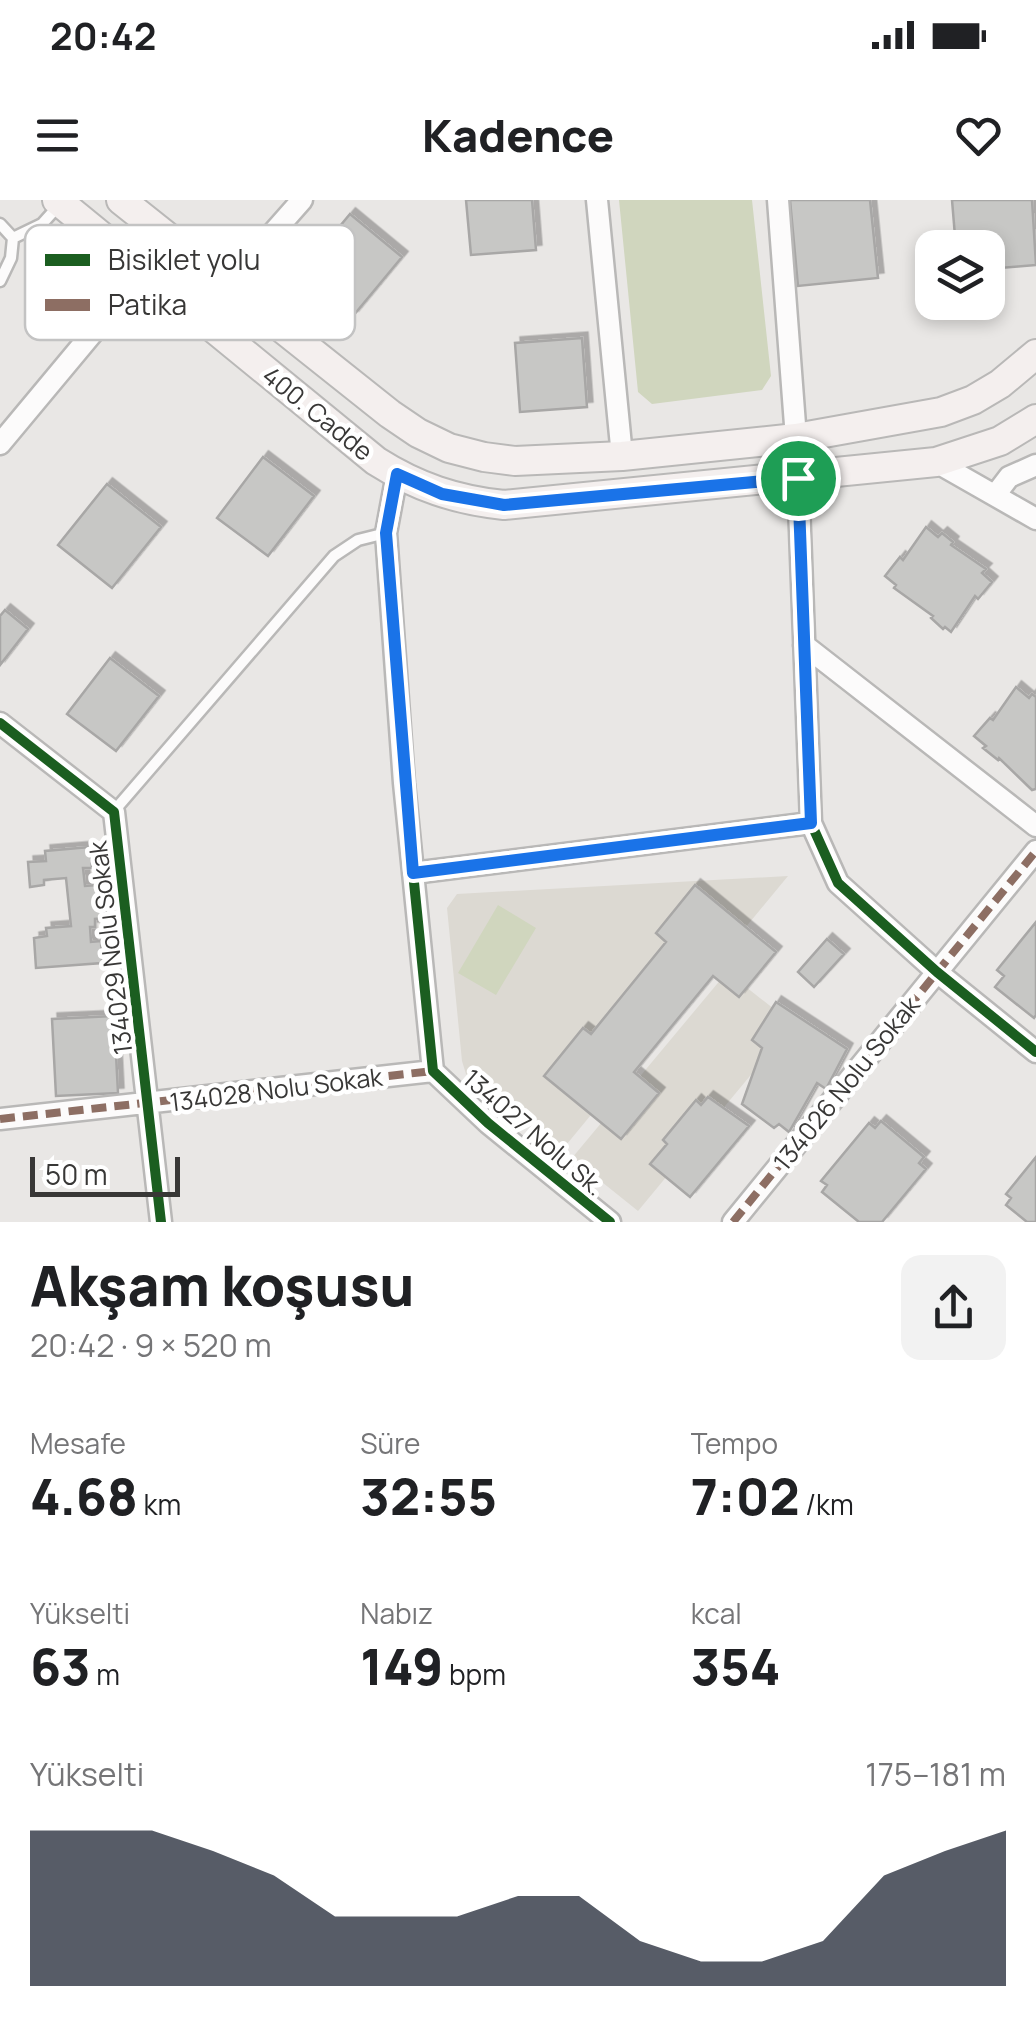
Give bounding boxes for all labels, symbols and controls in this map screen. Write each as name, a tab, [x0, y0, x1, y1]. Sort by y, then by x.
text: 20:42	[50, 9, 156, 61]
text: Kadence	[422, 104, 614, 166]
icon: menu	[30, 108, 85, 163]
icon: heart	[951, 108, 1006, 163]
legend	[25, 225, 355, 340]
map controls	[915, 230, 1005, 320]
button: layers	[915, 230, 1005, 320]
text: Bisiklet yolu	[108, 240, 261, 278]
text: Patika	[108, 285, 187, 323]
street label: 400. Cadde	[255, 358, 381, 468]
pin	[756, 436, 841, 521]
icon: arrive	[771, 451, 826, 506]
street label: 134029 Nolu Sokak	[79, 839, 140, 1057]
street label: 134026 Nolu Sokak	[765, 988, 928, 1177]
street label: 134028 Nolu Sokak	[168, 1059, 385, 1119]
street label: 134027 Nolu Sk.	[456, 1061, 612, 1203]
scale bar	[30, 1152, 180, 1196]
text: 50 m	[45, 1155, 108, 1193]
text: Akşam koşusu	[30, 1247, 415, 1323]
button: share	[901, 1255, 1006, 1360]
text: 20:42 · 9 × 520 m	[30, 1323, 272, 1367]
text: Mesafe	[30, 1424, 126, 1462]
text: Süre	[360, 1424, 420, 1462]
text: Tempo	[691, 1424, 778, 1462]
text: 4.68	[30, 1462, 138, 1530]
text: 32:55	[360, 1462, 497, 1530]
text: 7:02	[691, 1462, 800, 1530]
text: km	[138, 1485, 181, 1523]
text: /km	[800, 1485, 854, 1523]
text: Yükselti	[30, 1594, 130, 1632]
text: Nabız	[360, 1594, 433, 1632]
text: kcal	[691, 1594, 742, 1632]
text: 63	[30, 1632, 91, 1700]
text: 149	[360, 1632, 443, 1700]
text: 354	[691, 1632, 780, 1700]
text: m	[91, 1655, 120, 1693]
text: bpm	[443, 1655, 506, 1693]
text: Yükselti	[30, 1752, 144, 1796]
text: 175–181 m	[865, 1752, 1006, 1796]

